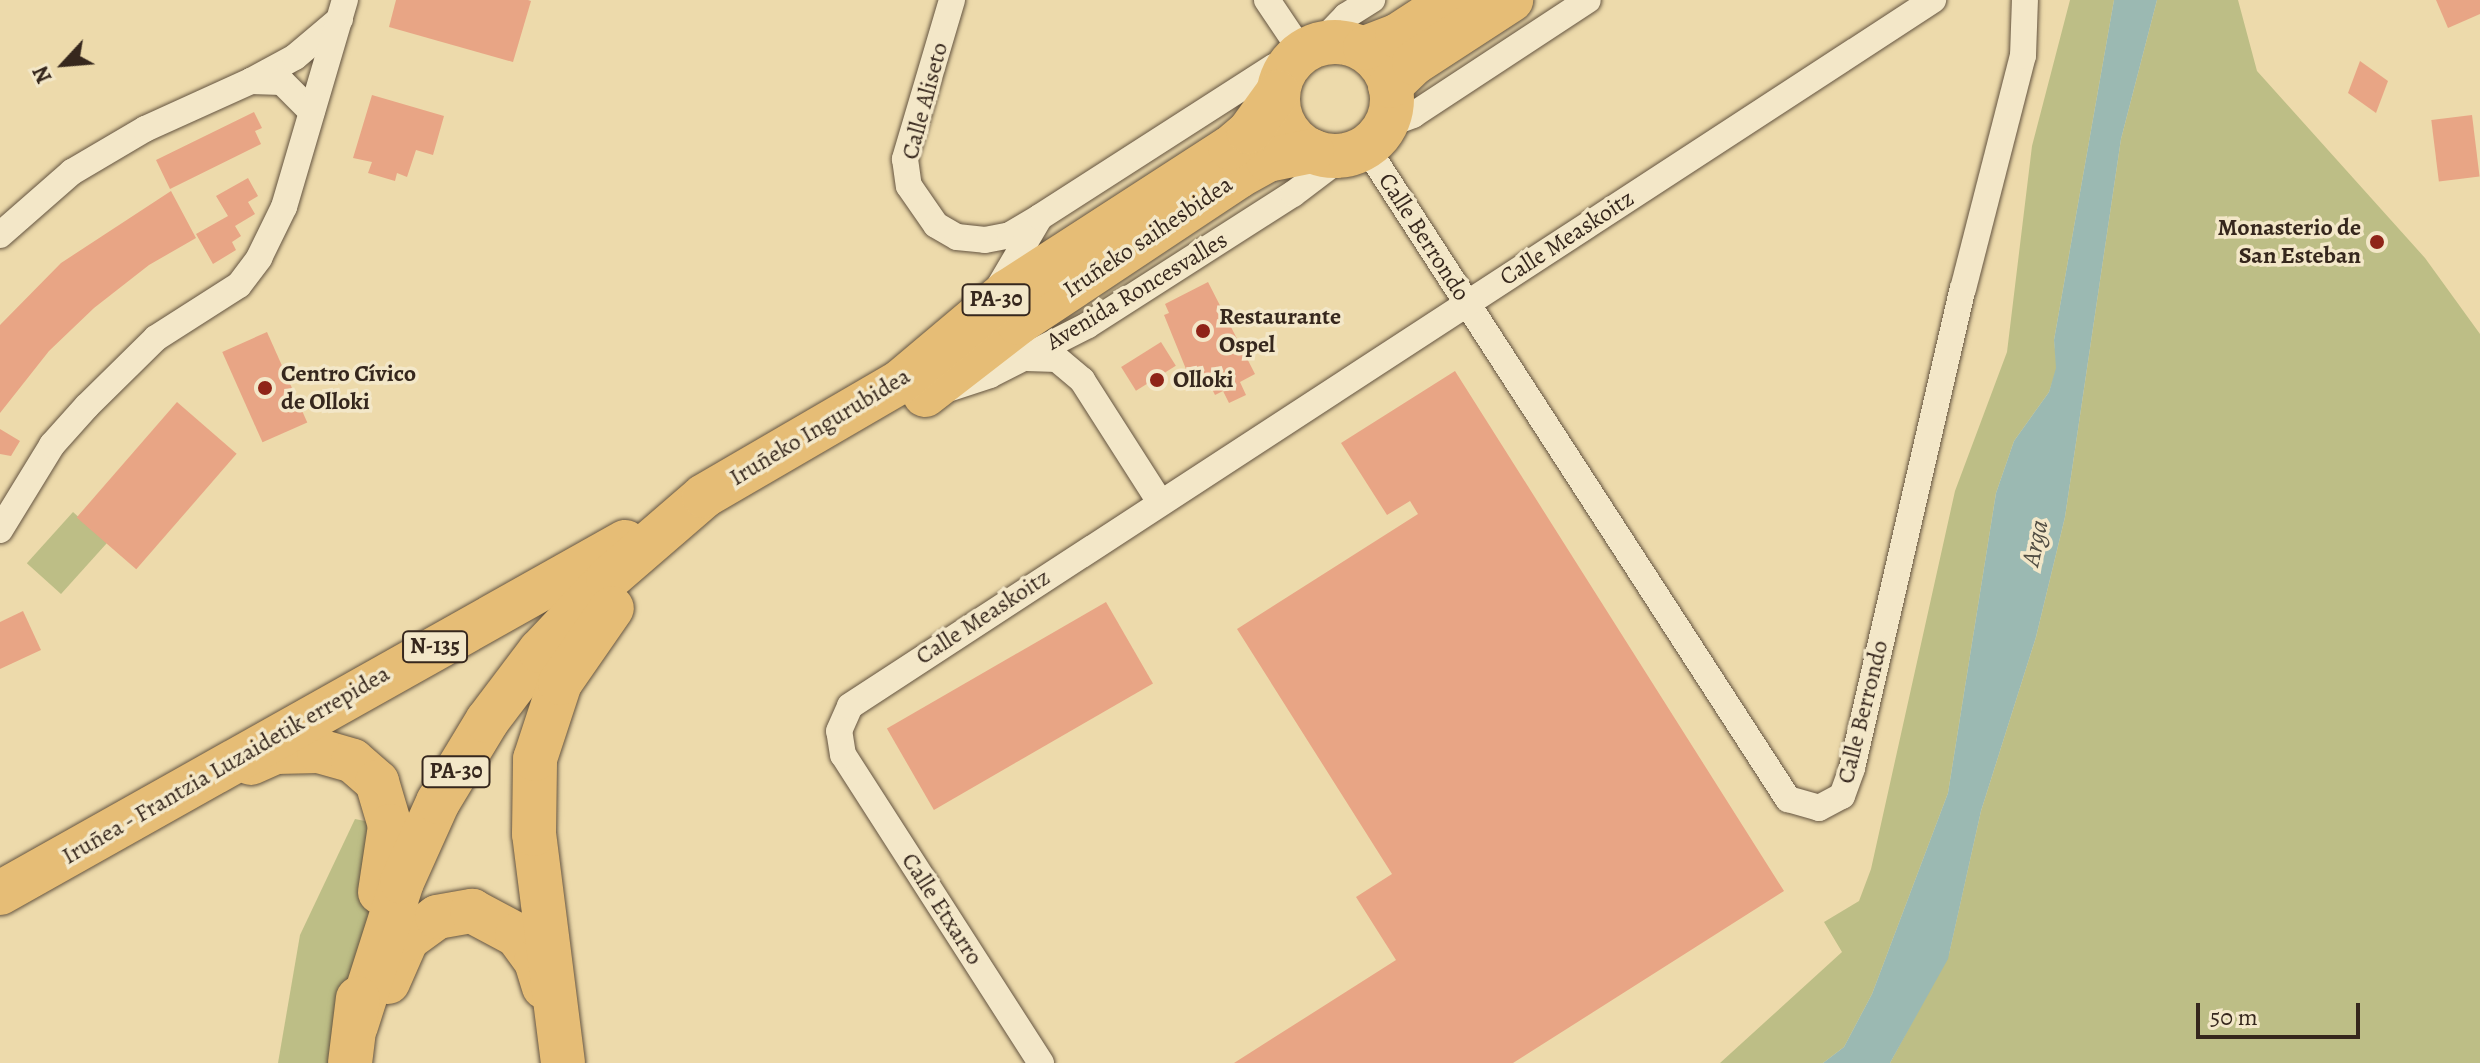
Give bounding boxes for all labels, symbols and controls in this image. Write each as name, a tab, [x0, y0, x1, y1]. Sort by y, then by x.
north arrow	[24, 24, 104, 104]
street label: Calle Aliseto	[896, 39, 954, 163]
text: N	[25, 61, 59, 88]
street label: Calle Berrondo	[1372, 168, 1476, 306]
street label: Iruñeko saihesbidea	[1058, 170, 1238, 304]
street label: Calle Measkoitz	[1495, 184, 1639, 292]
place label: Monasterio de San Esteban	[2217, 214, 2361, 270]
street label: Avenida Roncesvalles	[1041, 226, 1233, 356]
marker: Monasterio de San Esteban	[2368, 233, 2386, 251]
road number: PA-30	[960, 282, 1032, 318]
place label: Restaurante Ospel	[1219, 303, 1341, 359]
marker: Restaurante Ospel	[1194, 322, 1212, 340]
place label: Centro Cívico de Olloki	[281, 360, 416, 416]
street label: Iruñeko Ingurubidea	[724, 362, 916, 492]
place label: Olloki	[1173, 366, 1234, 394]
marker: Olloki	[1148, 371, 1166, 389]
marker: Centro Cívico de Olloki	[256, 379, 274, 397]
water label: Arga	[2015, 517, 2055, 569]
street label: Calle Measkoitz	[911, 563, 1055, 671]
road number: N-135	[401, 629, 469, 665]
street label: Calle Berrondo	[1831, 638, 1895, 786]
street label: Iruñea - Frantzia Luzaidetik errepidea	[57, 659, 395, 871]
road number: PA-30	[420, 754, 492, 790]
street label: Calle Etxarro	[895, 848, 989, 970]
scale bar	[2200, 987, 2364, 1037]
text: 50 m	[2210, 1001, 2258, 1033]

